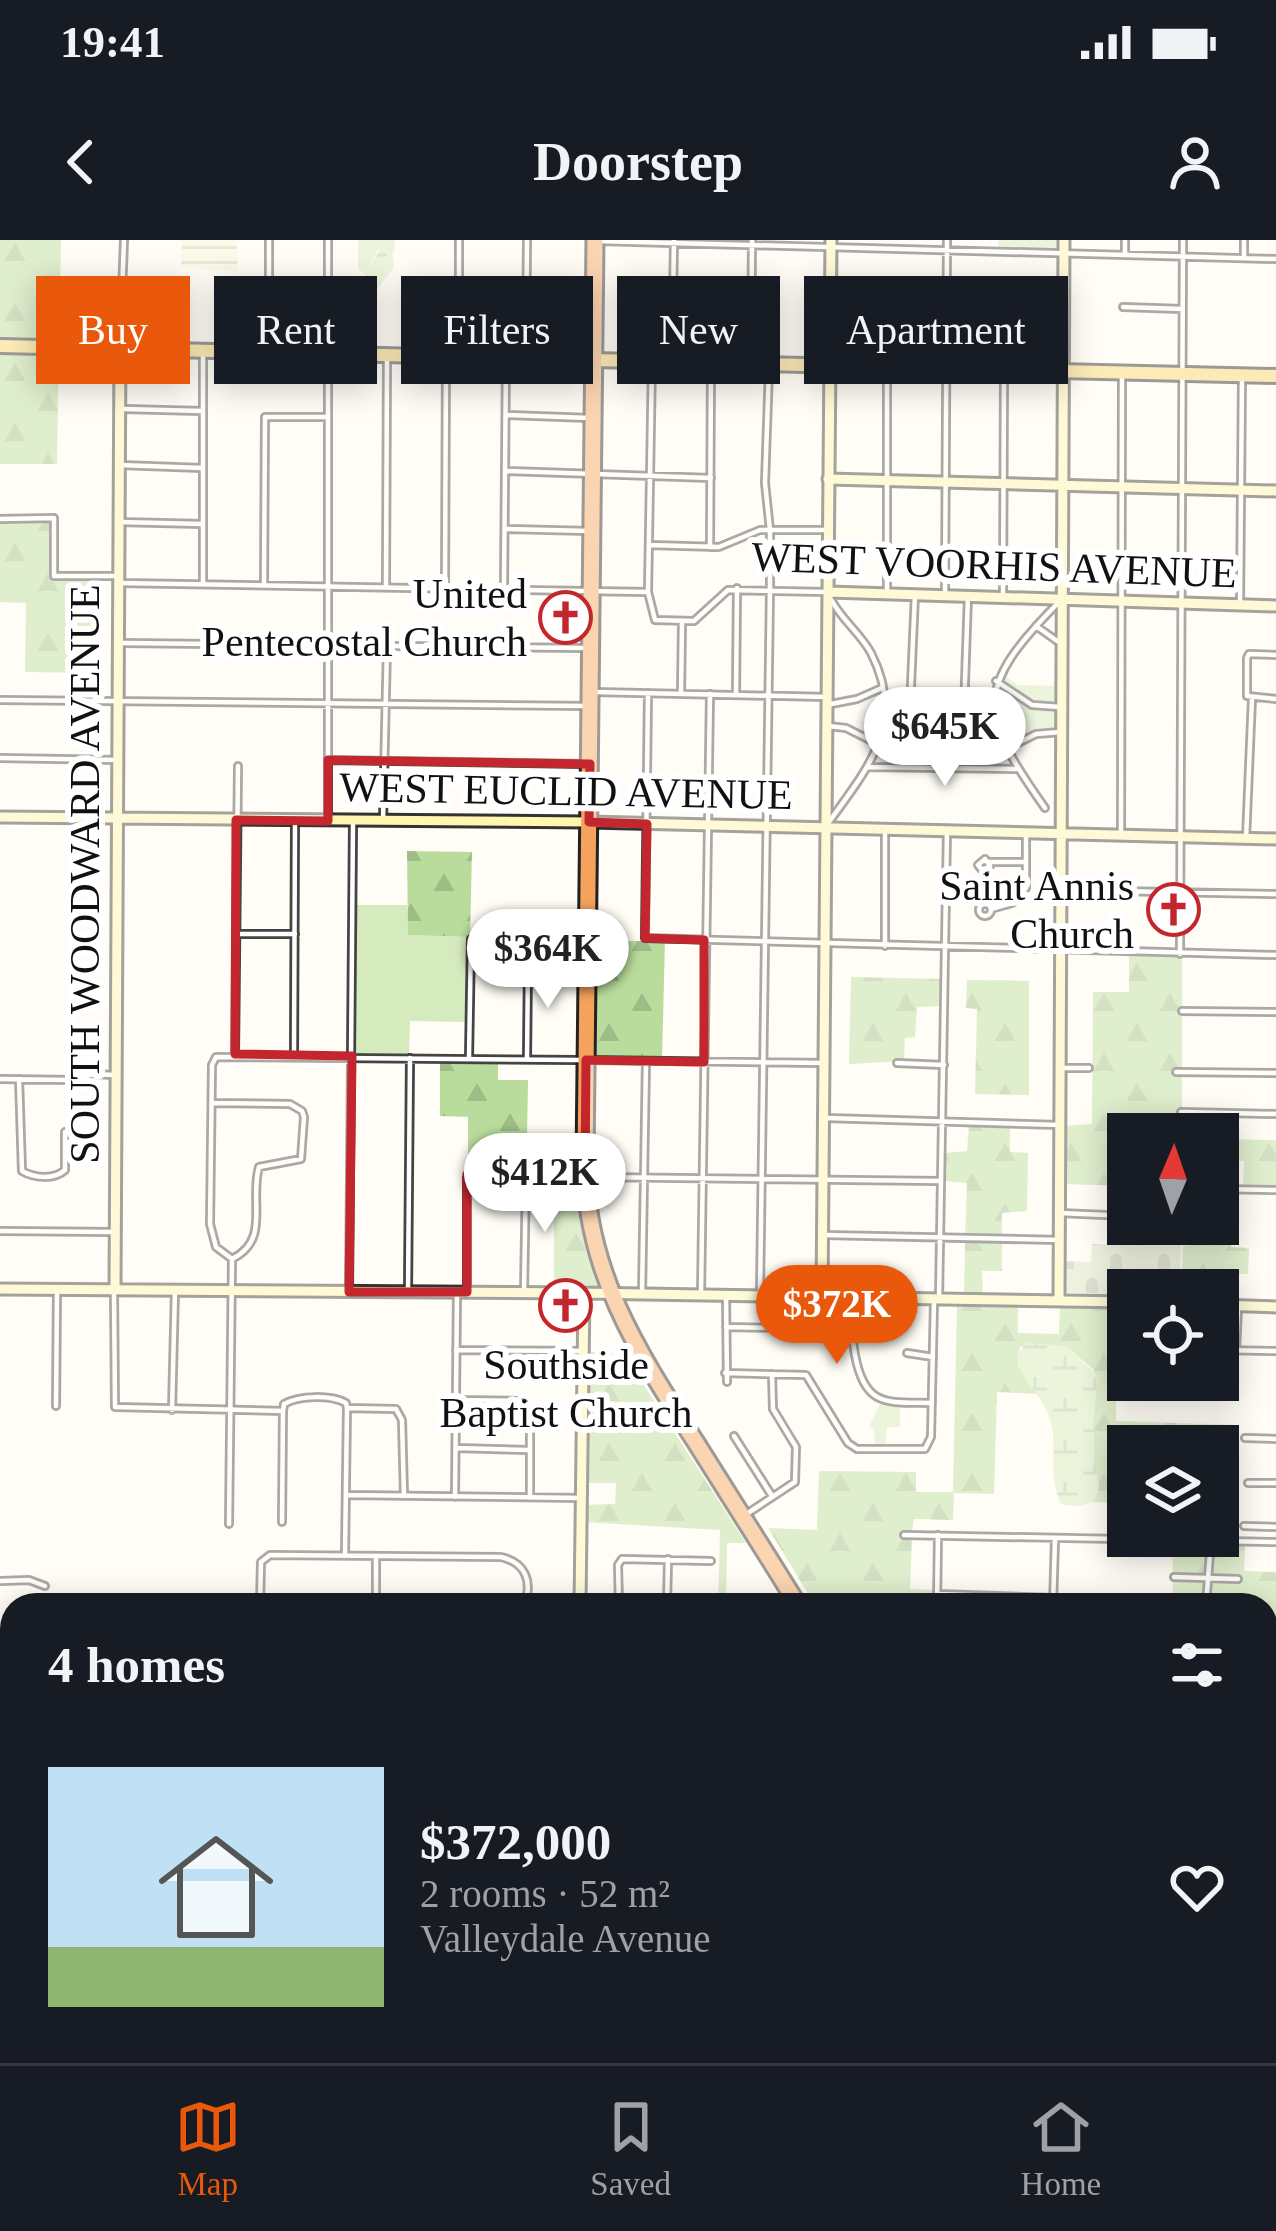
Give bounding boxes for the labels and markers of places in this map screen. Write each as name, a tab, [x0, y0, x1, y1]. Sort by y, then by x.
place label: United Pentecostal Church	[202, 571, 527, 665]
church icon: United Pentecostal Church	[538, 590, 594, 646]
pin: $645K	[861, 687, 1029, 789]
place label: Saint Annis Church	[939, 863, 1134, 957]
church icon: Saint Annis Church	[1145, 882, 1201, 938]
pin: $364K	[464, 909, 632, 1011]
pin: $412K	[461, 1133, 629, 1235]
pin: $372K	[753, 1265, 921, 1367]
church icon: Southside Baptist Church	[538, 1278, 594, 1334]
place label: Southside Baptist Church	[439, 1342, 693, 1436]

